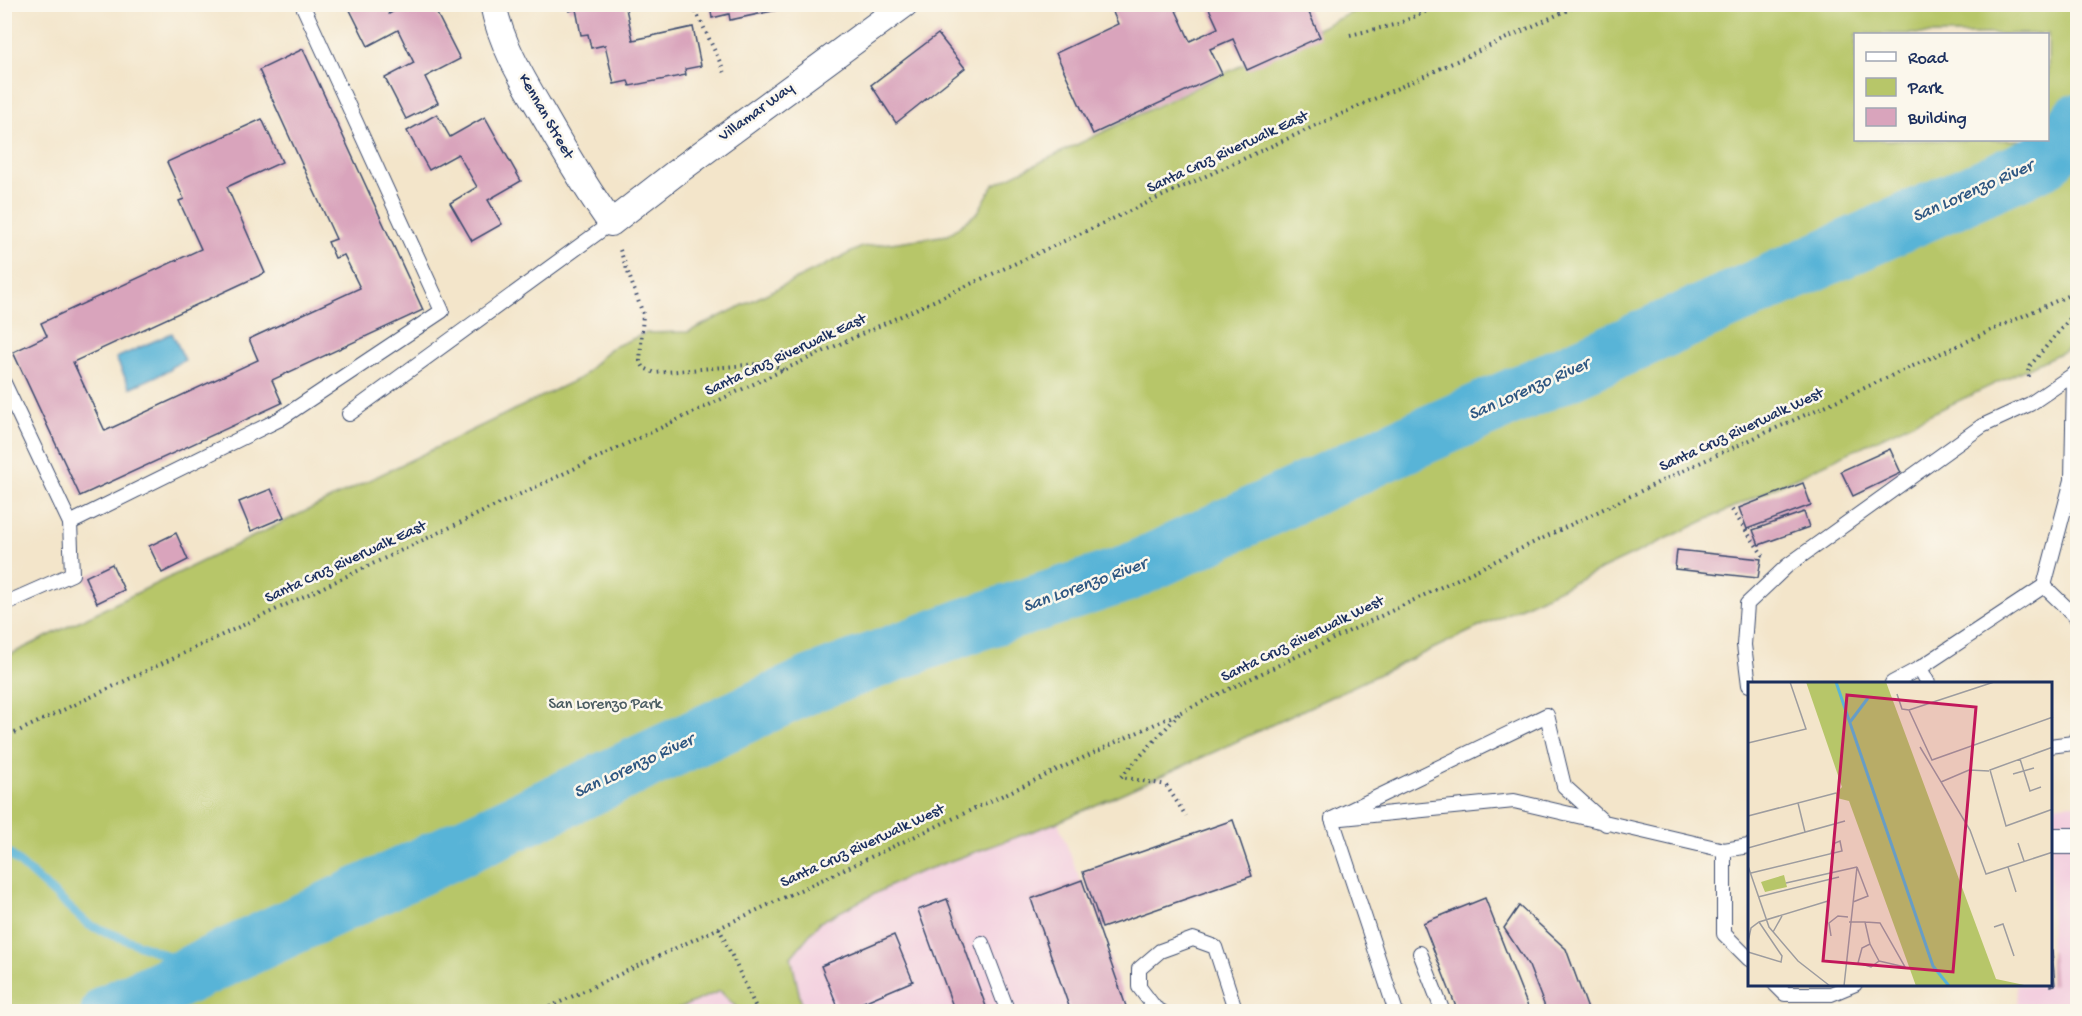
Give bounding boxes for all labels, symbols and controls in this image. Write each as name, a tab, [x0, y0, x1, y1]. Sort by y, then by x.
legend	[1854, 33, 2049, 141]
text: Road	[1908, 49, 1949, 70]
street label: Kennan Street	[513, 71, 578, 164]
street label: Villamar Way	[715, 79, 798, 147]
text: Park	[1907, 79, 1944, 100]
street label: Santa Cruz Riverwalk East	[1144, 107, 1313, 199]
text: Building	[1907, 109, 1967, 130]
water label: San Lorenzo River	[1909, 155, 2040, 228]
street label: Santa Cruz Riverwalk East	[702, 310, 871, 402]
water label: San Lorenzo River	[1465, 353, 1596, 426]
street label: Santa Cruz Riverwalk West	[1657, 384, 1828, 477]
street label: Santa Cruz Riverwalk East	[262, 517, 431, 609]
water label: San Lorenzo River	[1020, 553, 1153, 618]
street label: Santa Cruz Riverwalk West	[1219, 592, 1389, 688]
inset map	[1748, 682, 2052, 986]
park label: San Lorenzo Park	[548, 696, 663, 715]
water label: San Lorenzo River	[571, 729, 701, 804]
street label: Santa Cruz Riverwalk West	[778, 800, 949, 893]

